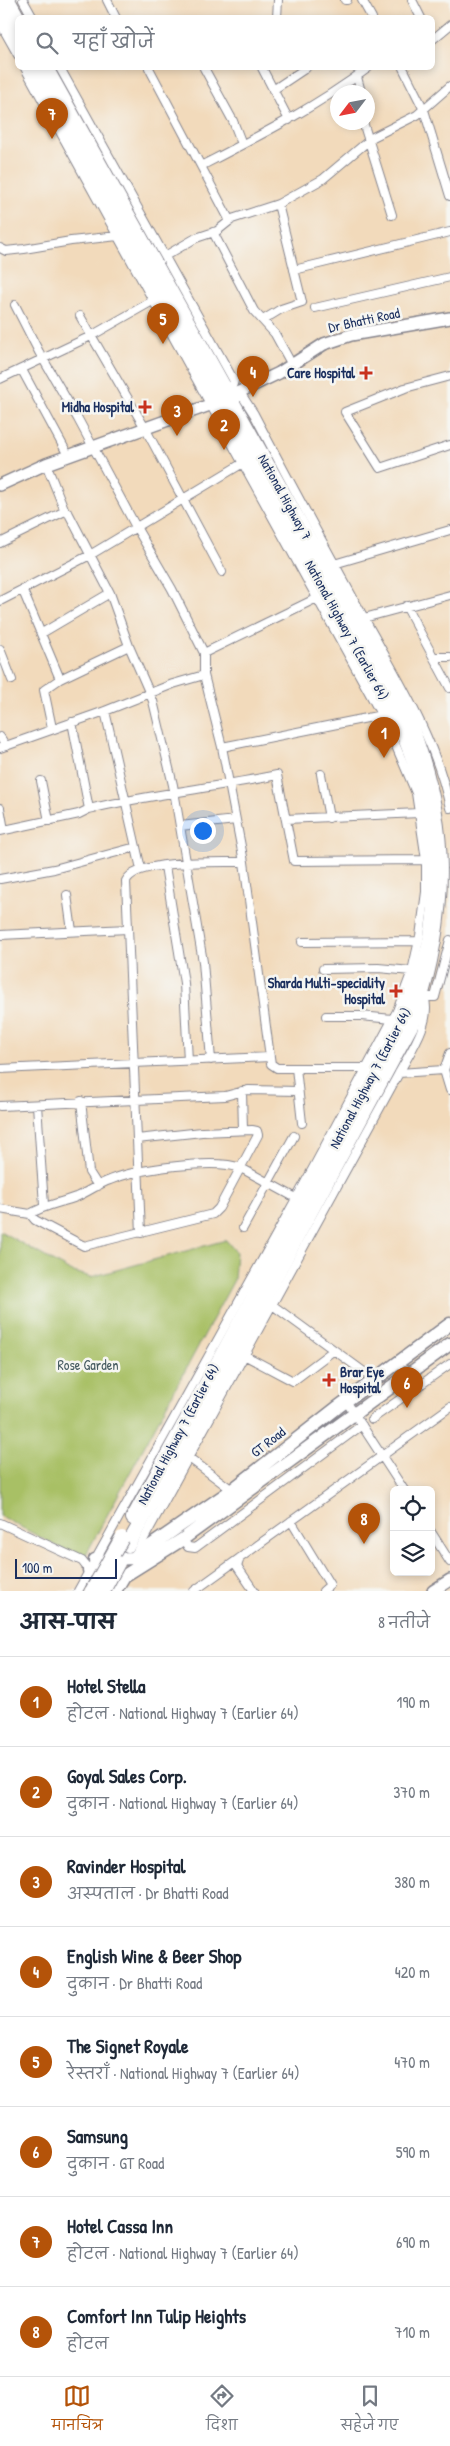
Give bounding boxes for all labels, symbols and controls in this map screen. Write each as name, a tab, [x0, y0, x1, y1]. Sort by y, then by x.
search box	[15, 15, 435, 70]
text: यहाँ खोजें	[73, 28, 154, 54]
icon: search	[33, 29, 61, 57]
north arrow	[330, 85, 375, 130]
pin: 7	[36, 98, 68, 139]
pin: 5	[147, 303, 179, 344]
street label: Dr Bhatti Road	[326, 303, 402, 336]
pin: 4	[237, 356, 269, 397]
place label: Care Hospital	[287, 363, 355, 384]
marker: Care Hospital	[359, 366, 373, 380]
pin: 3	[161, 395, 193, 436]
place label: Midha Hospital	[62, 397, 134, 418]
marker: Midha Hospital	[138, 400, 152, 414]
pin: 2	[208, 409, 240, 450]
street label: National Highway 7	[253, 451, 317, 544]
street label: National Highway 7 (Earlier 64)	[300, 556, 394, 704]
pin: 1	[368, 717, 400, 758]
your location	[190, 818, 216, 844]
place label: Sharda Multi-speciality Hospital	[268, 973, 385, 1010]
marker: Sharda Multi-speciality Hospital	[389, 984, 403, 998]
street label: National Highway 7 (Earlier 64)	[324, 1004, 416, 1152]
park label: Rose Garden	[57, 1355, 119, 1374]
street label: National Highway 7 (Earlier 64)	[132, 1360, 224, 1508]
place label: Brar Eye Hospital	[340, 1362, 385, 1399]
pin: 6	[391, 1367, 423, 1408]
marker: Brar Eye Hospital	[322, 1373, 336, 1387]
street label: GT Road	[246, 1422, 289, 1461]
map controls	[390, 1486, 435, 1576]
button: locate	[390, 1486, 435, 1531]
pin: 8	[348, 1503, 380, 1544]
button: layers	[390, 1531, 435, 1576]
scale bar	[15, 1556, 118, 1579]
text: 100 m	[22, 1558, 52, 1577]
text: आस-पास	[20, 1607, 116, 1636]
text: 8 नतीजे	[378, 1611, 430, 1633]
text: Hotel Stella	[67, 1673, 146, 1699]
text: 1	[33, 1691, 39, 1713]
text: 190 m	[397, 1691, 430, 1713]
text: होटल · National Highway 7 (Earlier 64)	[67, 1702, 299, 1724]
text: Goyal Sales Corp.	[67, 1763, 187, 1789]
text: 2	[32, 1781, 40, 1803]
text: 370 m	[393, 1781, 430, 1803]
text: दुकान · National Highway 7 (Earlier 64)	[67, 1792, 299, 1814]
text: Ravinder Hospital	[67, 1853, 185, 1879]
text: 3	[32, 1871, 40, 1893]
text: 380 m	[394, 1871, 430, 1893]
text: अस्पताल · Dr Bhatti Road	[67, 1882, 229, 1904]
text: English Wine & Beer Shop	[67, 1943, 241, 1969]
text: 4	[33, 1961, 39, 1983]
text: 420 m	[395, 1961, 430, 1983]
text: दुकान · Dr Bhatti Road	[67, 1972, 202, 1994]
text: The Signet Royale	[67, 2033, 189, 2059]
text: 5	[33, 2051, 39, 2073]
text: 470 m	[394, 2051, 430, 2073]
text: रेस्तराँ · National Highway 7 (Earlier 64)	[67, 2062, 300, 2084]
text: Samsung	[67, 2123, 128, 2149]
text: 6	[33, 2141, 39, 2163]
text: 590 m	[396, 2141, 430, 2163]
text: दुकान · GT Road	[67, 2152, 164, 2174]
text: Hotel Cassa Inn	[67, 2213, 173, 2239]
text: 7	[32, 2231, 40, 2253]
text: 690 m	[396, 2231, 430, 2253]
text: होटल · National Highway 7 (Earlier 64)	[67, 2242, 299, 2264]
text: Comfort Inn Tulip Heights	[67, 2303, 246, 2329]
text: 8	[33, 2321, 39, 2343]
text: 710 m	[395, 2321, 430, 2343]
text: होटल	[67, 2332, 109, 2354]
tab: मानचित्र	[52, 2382, 103, 2441]
tab: दिशा	[206, 2382, 238, 2441]
tab: सहेजे गए	[341, 2382, 398, 2441]

